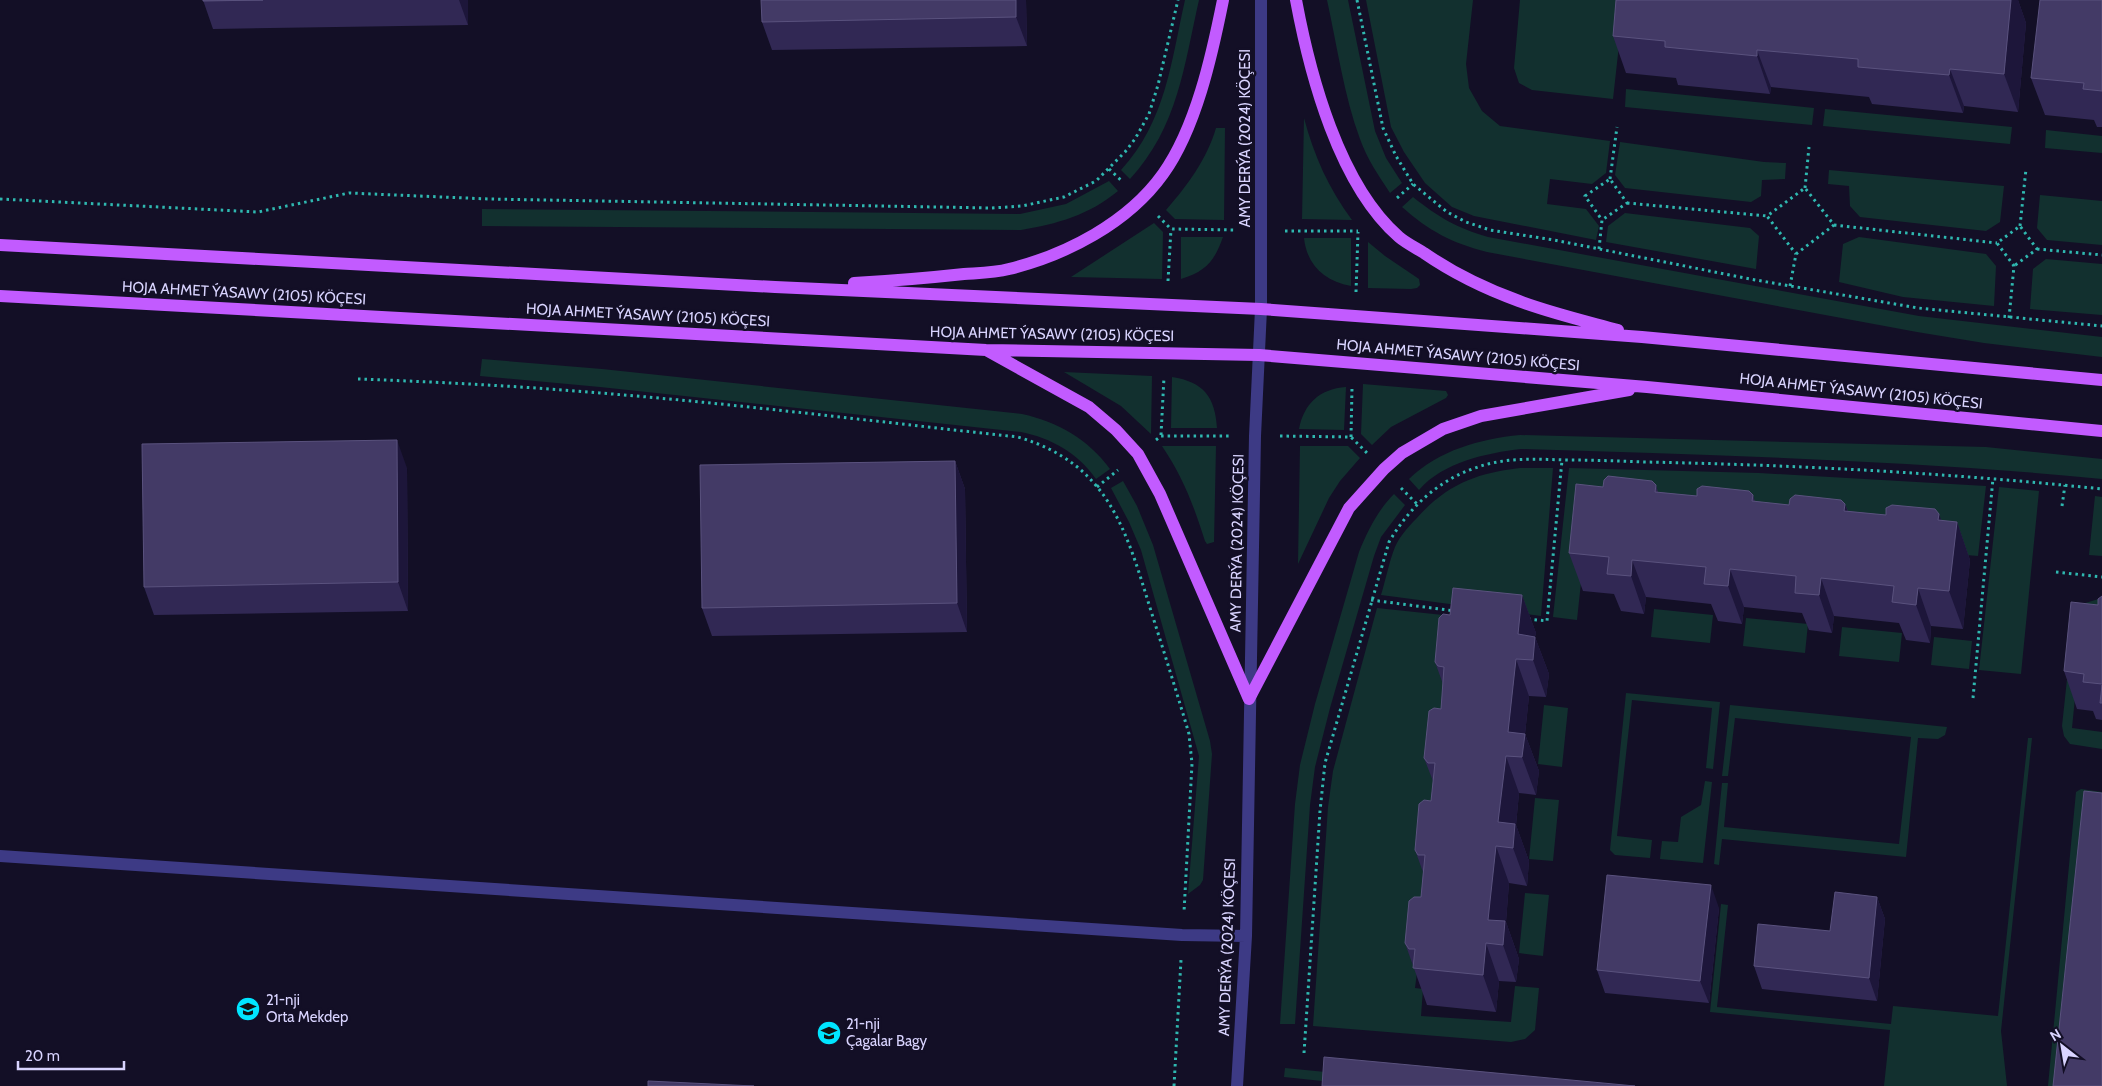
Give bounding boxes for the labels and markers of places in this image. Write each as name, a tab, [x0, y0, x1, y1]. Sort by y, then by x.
place label: 21-nji Orta Mekdep	[266, 991, 348, 1026]
school or university icon: 21-nji Orta Mekdep	[235, 996, 261, 1022]
place label: 21-nji Çagalar Bagy	[846, 1015, 928, 1050]
school or university icon: 21-nji Çagalar Bagy	[816, 1020, 842, 1046]

